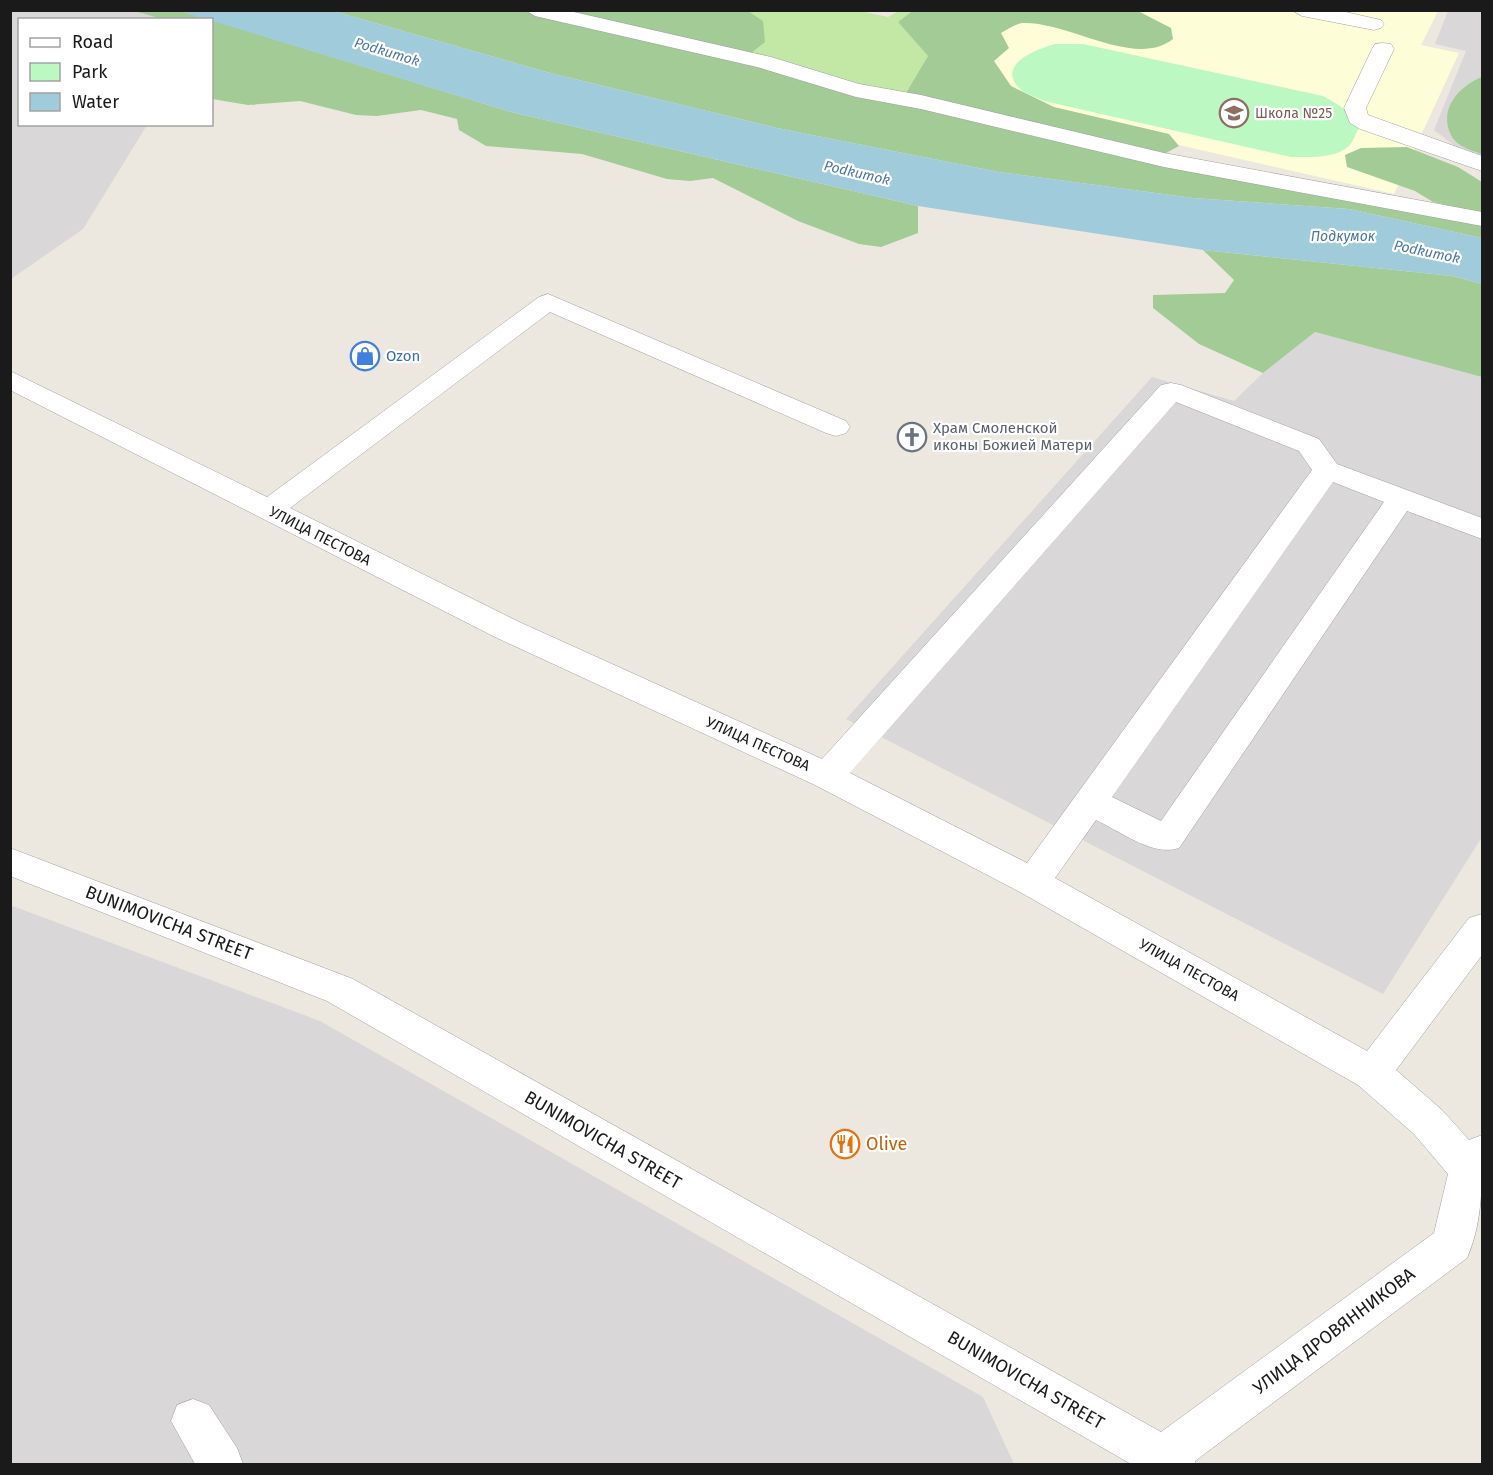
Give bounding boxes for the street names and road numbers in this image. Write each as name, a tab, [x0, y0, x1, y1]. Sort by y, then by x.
street label: УЛИЦА ПЕСТОВА	[266, 503, 374, 570]
street label: УЛИЦА ПЕСТОВА	[703, 713, 813, 775]
street label: BUNIMOVICHA STREET	[82, 881, 256, 965]
street label: УЛИЦА ПЕСТОВА	[1136, 935, 1243, 1005]
street label: BUNIMOVICHA STREET	[521, 1086, 686, 1194]
street label: УЛИЦА ДРОВЯННИКОВА	[1249, 1263, 1420, 1399]
street label: BUNIMOVICHA STREET	[944, 1326, 1109, 1434]

